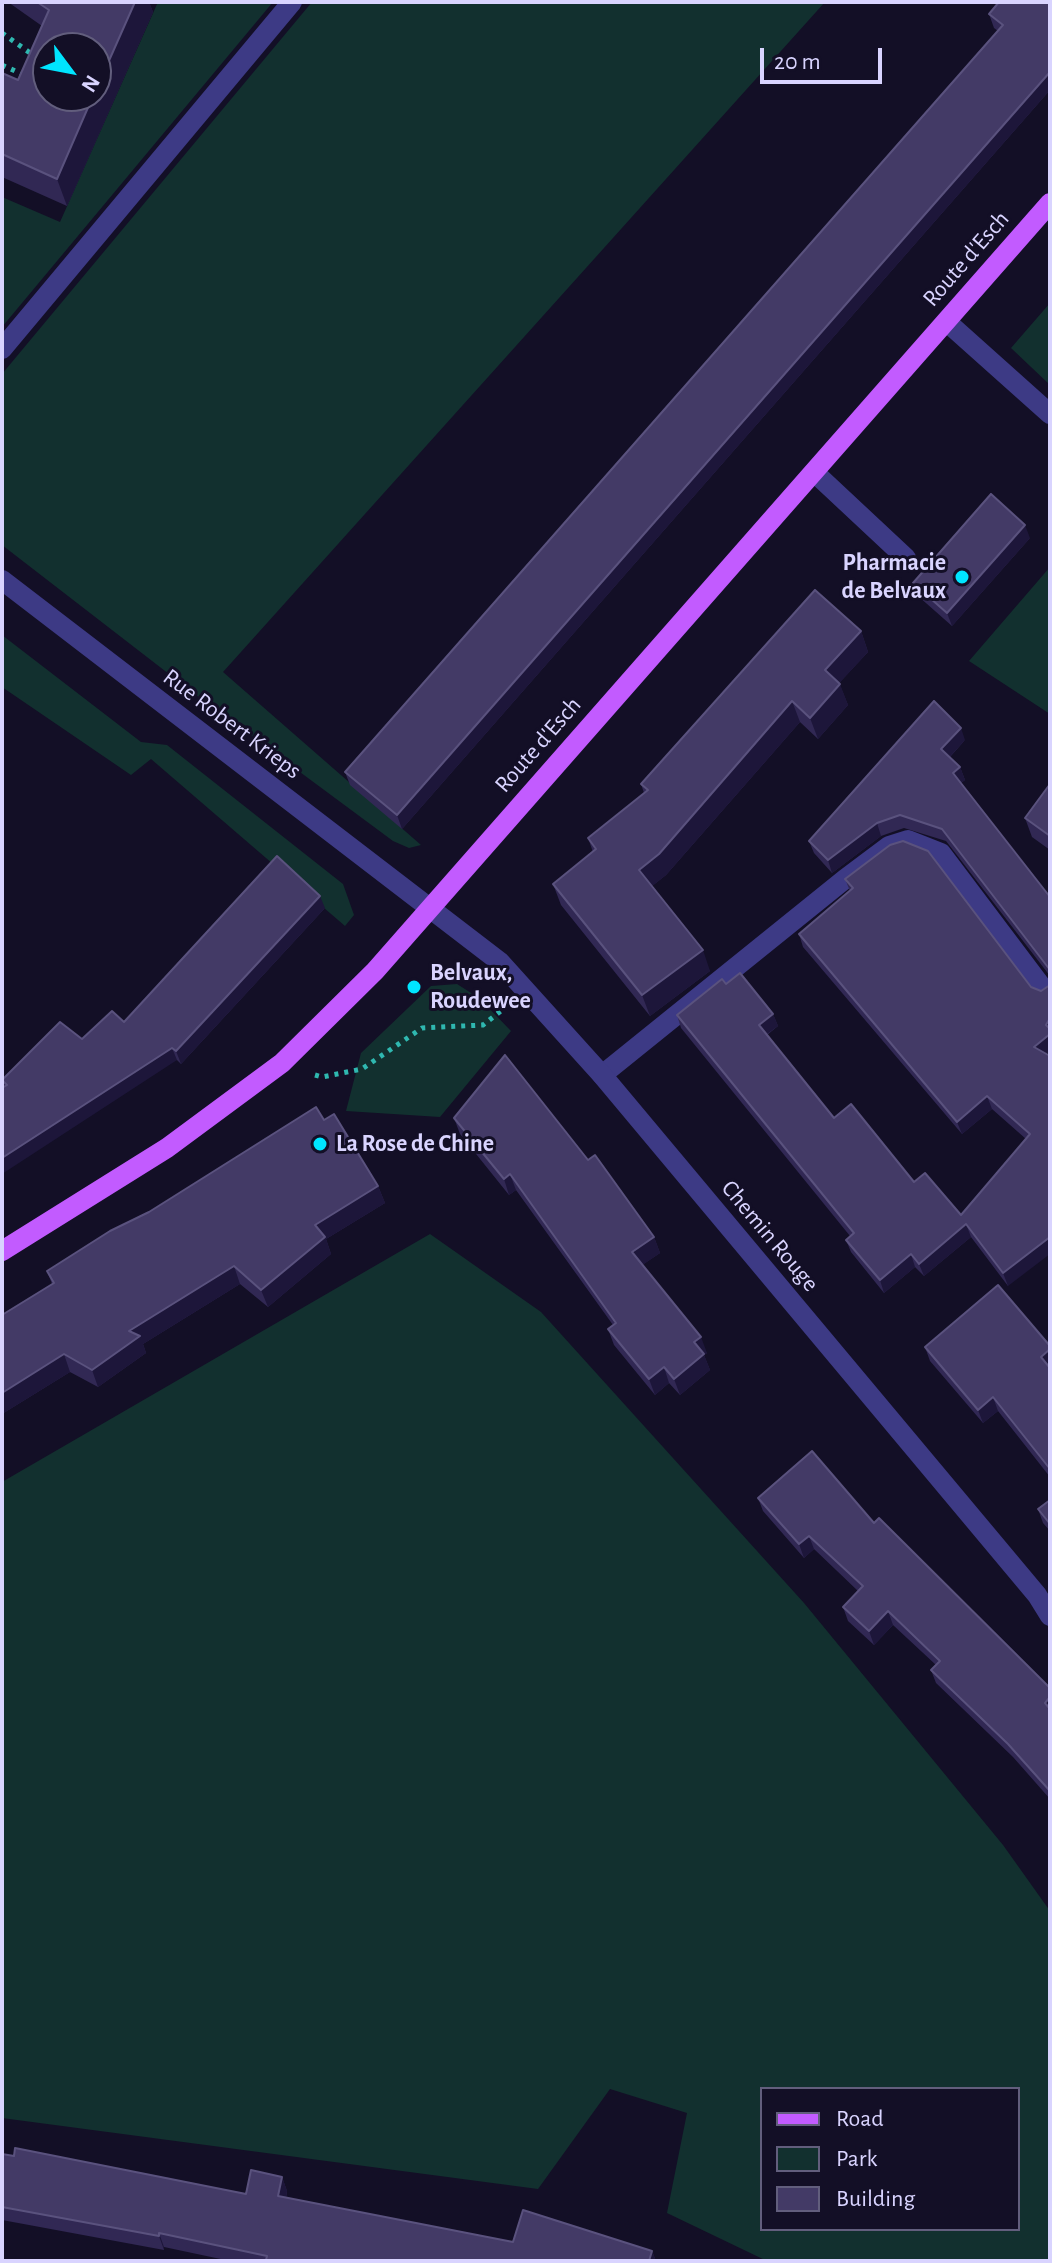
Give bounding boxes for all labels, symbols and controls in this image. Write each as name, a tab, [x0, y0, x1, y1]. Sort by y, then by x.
north arrow	[32, 32, 112, 112]
scale bar	[764, 32, 886, 82]
text: 20 m	[774, 50, 821, 74]
text: N	[77, 71, 104, 96]
street label: Route d'Esch	[917, 205, 1015, 313]
place label: Pharmacie de Belvaux	[842, 549, 946, 605]
marker: Pharmacie de Belvaux	[953, 568, 971, 586]
street label: Rue Robert Krieps	[157, 663, 307, 785]
street label: Route d'Esch	[489, 691, 587, 799]
place label: Belvaux, Roudewee	[430, 959, 531, 1015]
marker: Belvaux, Roudewee	[405, 978, 423, 996]
place label: La Rose de Chine	[336, 1130, 494, 1158]
marker: La Rose de Chine	[311, 1135, 329, 1153]
street label: Chemin Rouge	[715, 1174, 825, 1298]
legend	[760, 2087, 1020, 2231]
text: Road	[836, 2107, 884, 2131]
text: Park	[836, 2147, 877, 2171]
text: Building	[836, 2187, 915, 2211]

